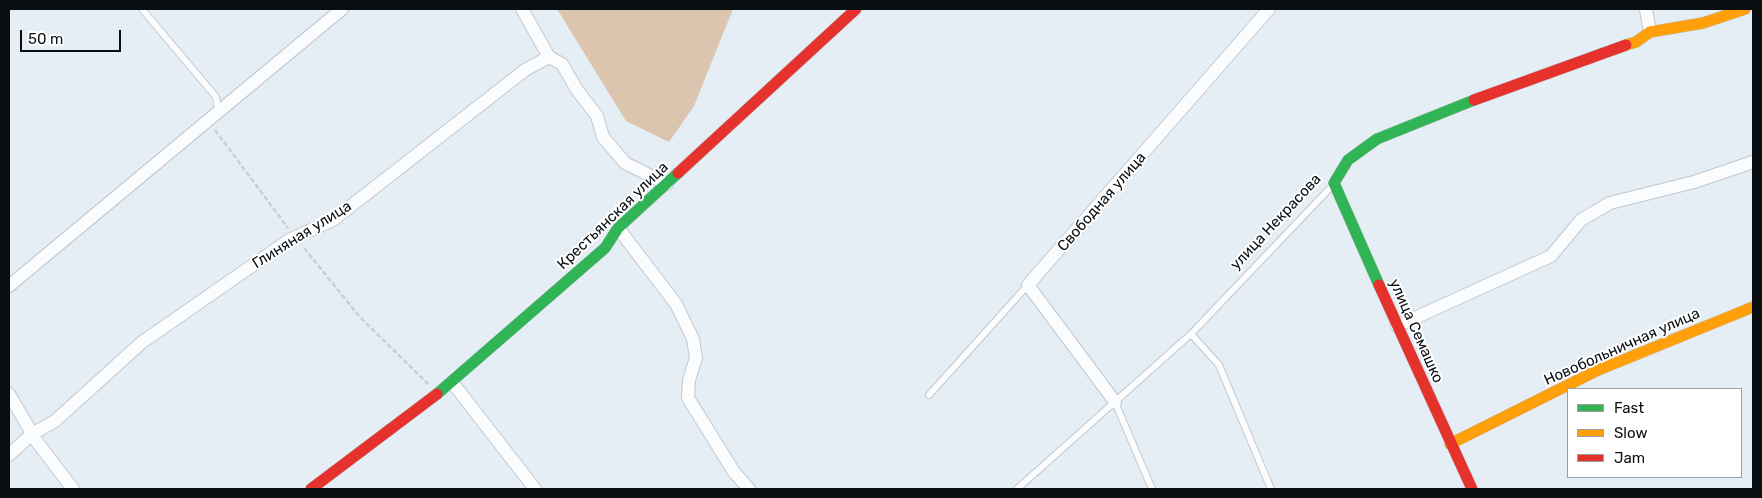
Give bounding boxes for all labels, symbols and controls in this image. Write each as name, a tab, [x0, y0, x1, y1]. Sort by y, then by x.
scale bar	[22, 20, 124, 52]
text: 50 m	[28, 30, 63, 48]
street label: Свободная улица	[1054, 149, 1150, 255]
street label: Крестьянская улица	[554, 158, 672, 274]
street label: улица Некрасова	[1227, 170, 1325, 274]
street label: Глиняная улица	[249, 197, 355, 273]
street label: улица Семашко	[1385, 276, 1447, 386]
street label: Новобольничная улица	[1541, 304, 1703, 390]
legend	[1567, 388, 1742, 478]
text: Fast	[1614, 399, 1644, 417]
text: Slow	[1614, 424, 1647, 442]
text: Jam	[1614, 449, 1645, 467]

